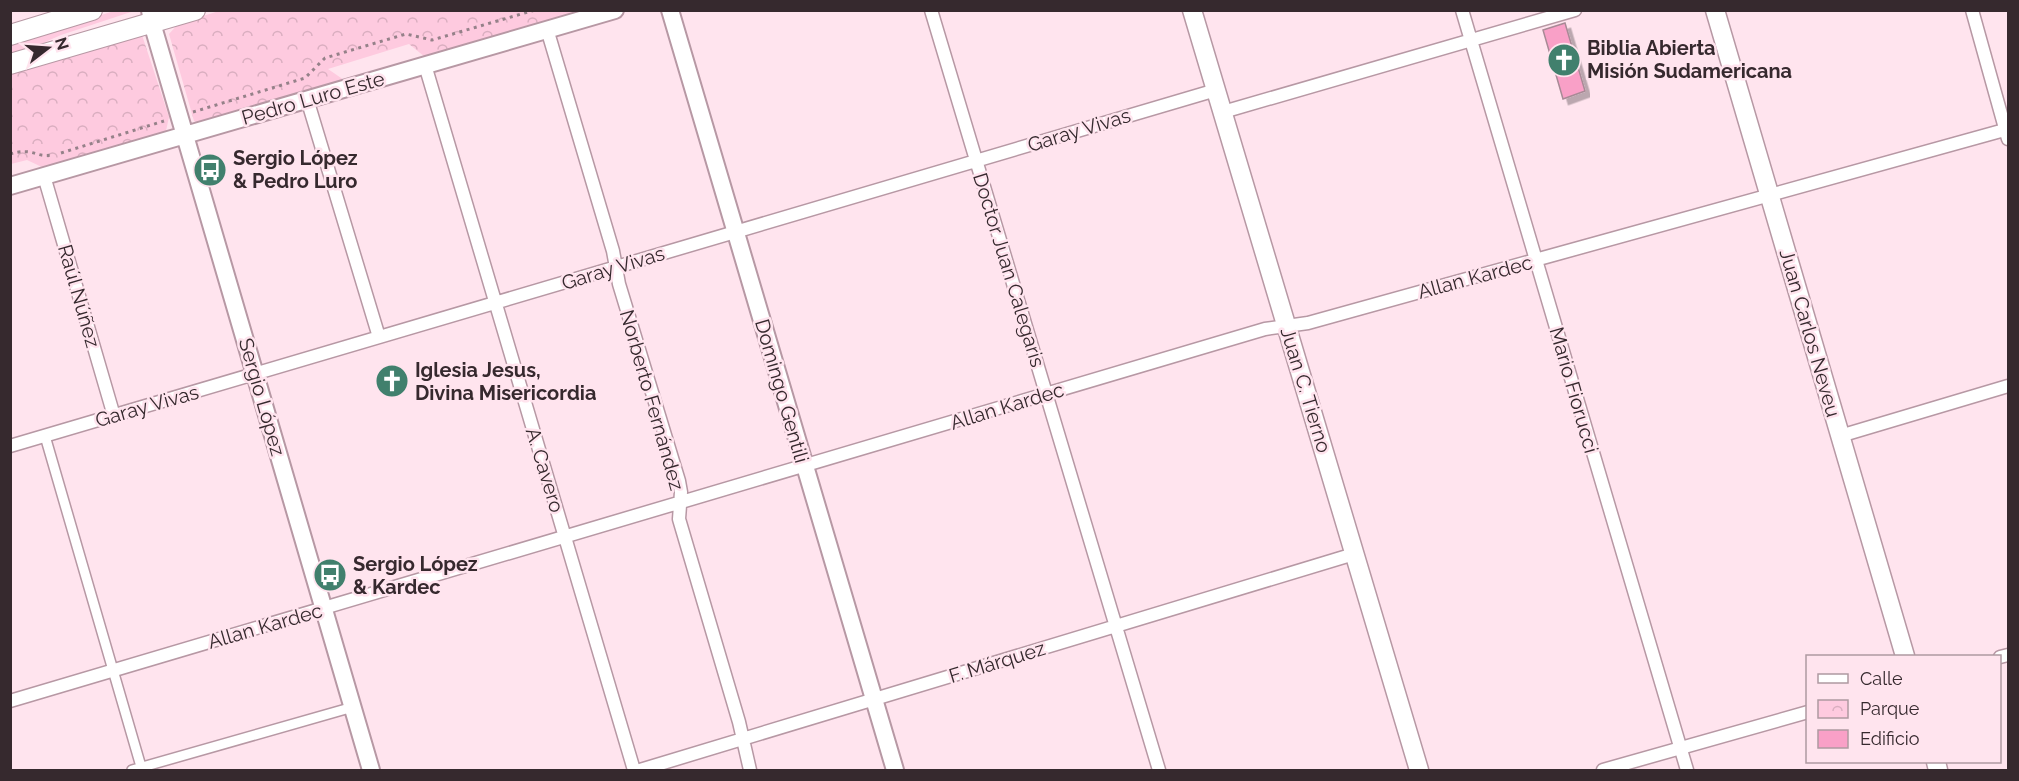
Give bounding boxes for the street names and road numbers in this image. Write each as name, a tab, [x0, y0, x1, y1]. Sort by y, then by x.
street label: Pedro Luro Este	[239, 66, 387, 130]
street label: Garay Vivas	[1025, 103, 1133, 157]
street label: Doctor Juan Calegaris	[968, 170, 1050, 370]
street label: Garay Vivas	[559, 241, 667, 295]
street label: Raúl Núñez	[53, 242, 105, 350]
street label: Juan Carlos Neveu	[1775, 246, 1845, 420]
street label: Allan Kardec	[1415, 250, 1535, 304]
street label: Norberto Fernández	[615, 307, 689, 493]
street label: Domingo Gentili	[750, 316, 814, 466]
street label: Juan C. Tierno	[1276, 324, 1337, 456]
street label: Mario Fiorucci	[1545, 324, 1603, 456]
street label: Sergio López	[234, 335, 290, 459]
street label: Allan Kardec	[947, 377, 1067, 435]
street label: Garay Vivas	[93, 380, 201, 432]
street label: A. Cavero	[521, 425, 569, 515]
street label: Allan Kardec	[205, 598, 325, 654]
street label: F. Márquez	[946, 636, 1048, 688]

